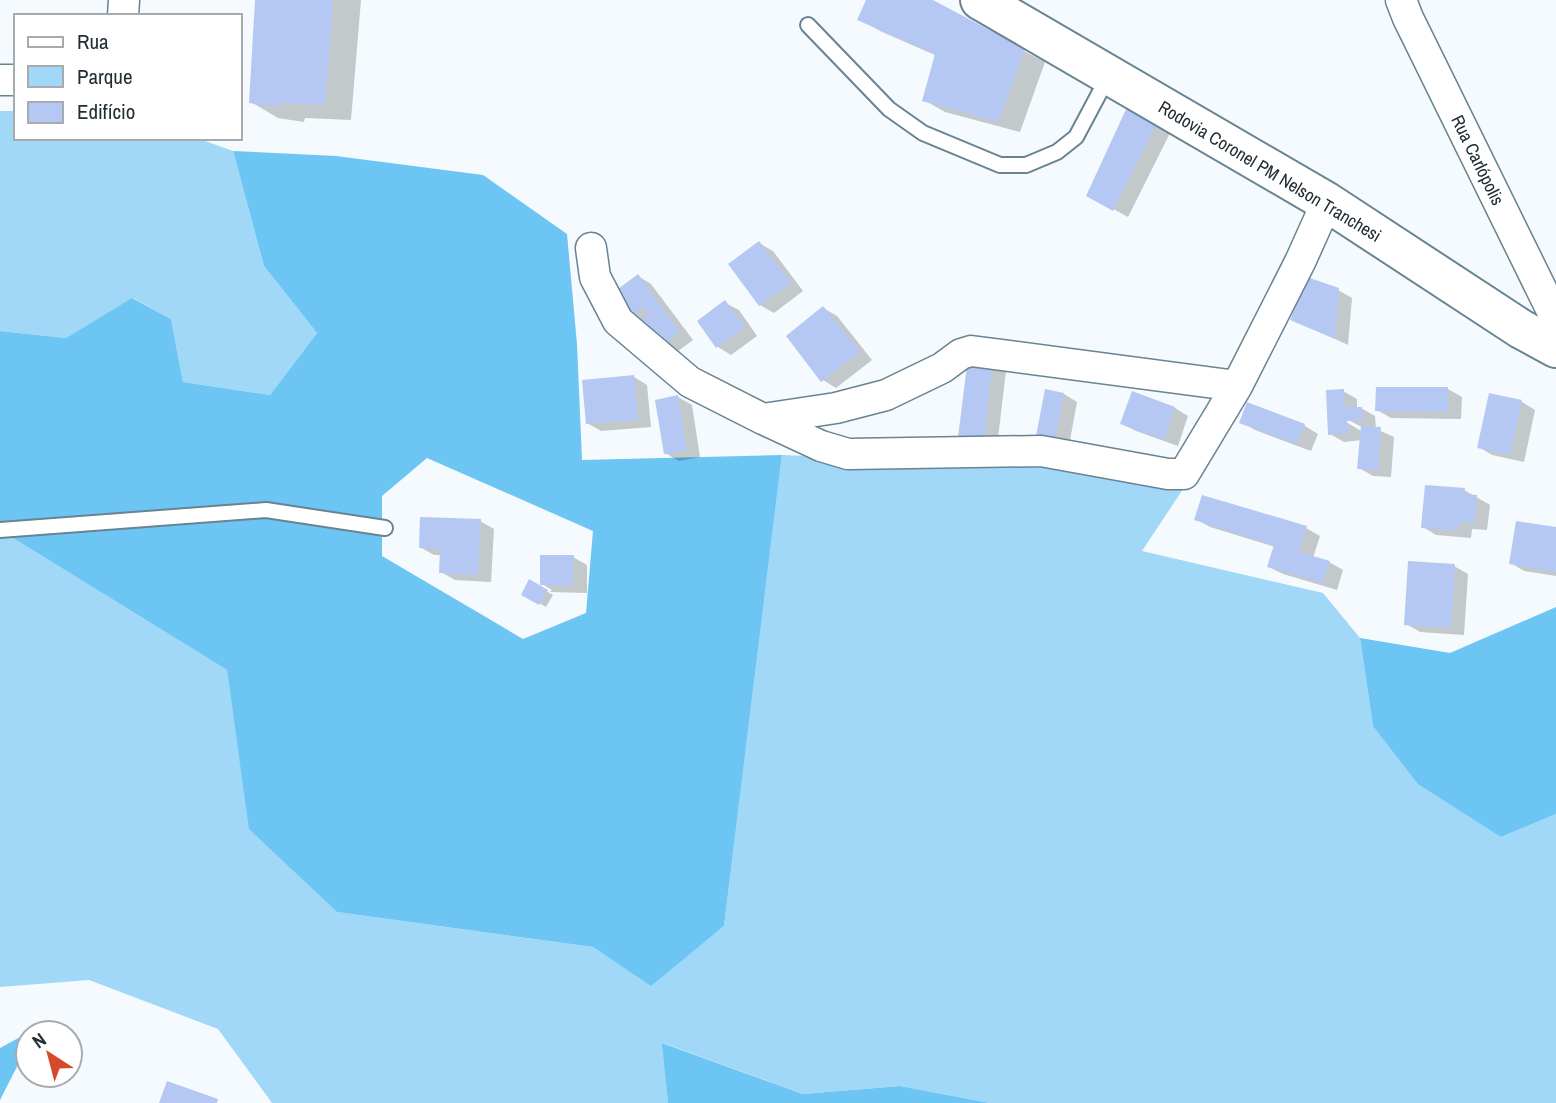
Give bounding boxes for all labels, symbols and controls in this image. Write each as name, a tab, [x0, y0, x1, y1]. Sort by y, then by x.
legend	[14, 14, 242, 140]
text: Rua	[77, 27, 109, 56]
text: Parque	[77, 62, 133, 91]
street label: Rodovia Coronel PM Nelson Tranchesi	[1154, 94, 1386, 248]
text: Edifício	[77, 97, 135, 126]
street label: Rua Carlópolis	[1445, 111, 1511, 209]
north arrow	[14, 1019, 84, 1089]
text: N	[27, 1026, 51, 1054]

